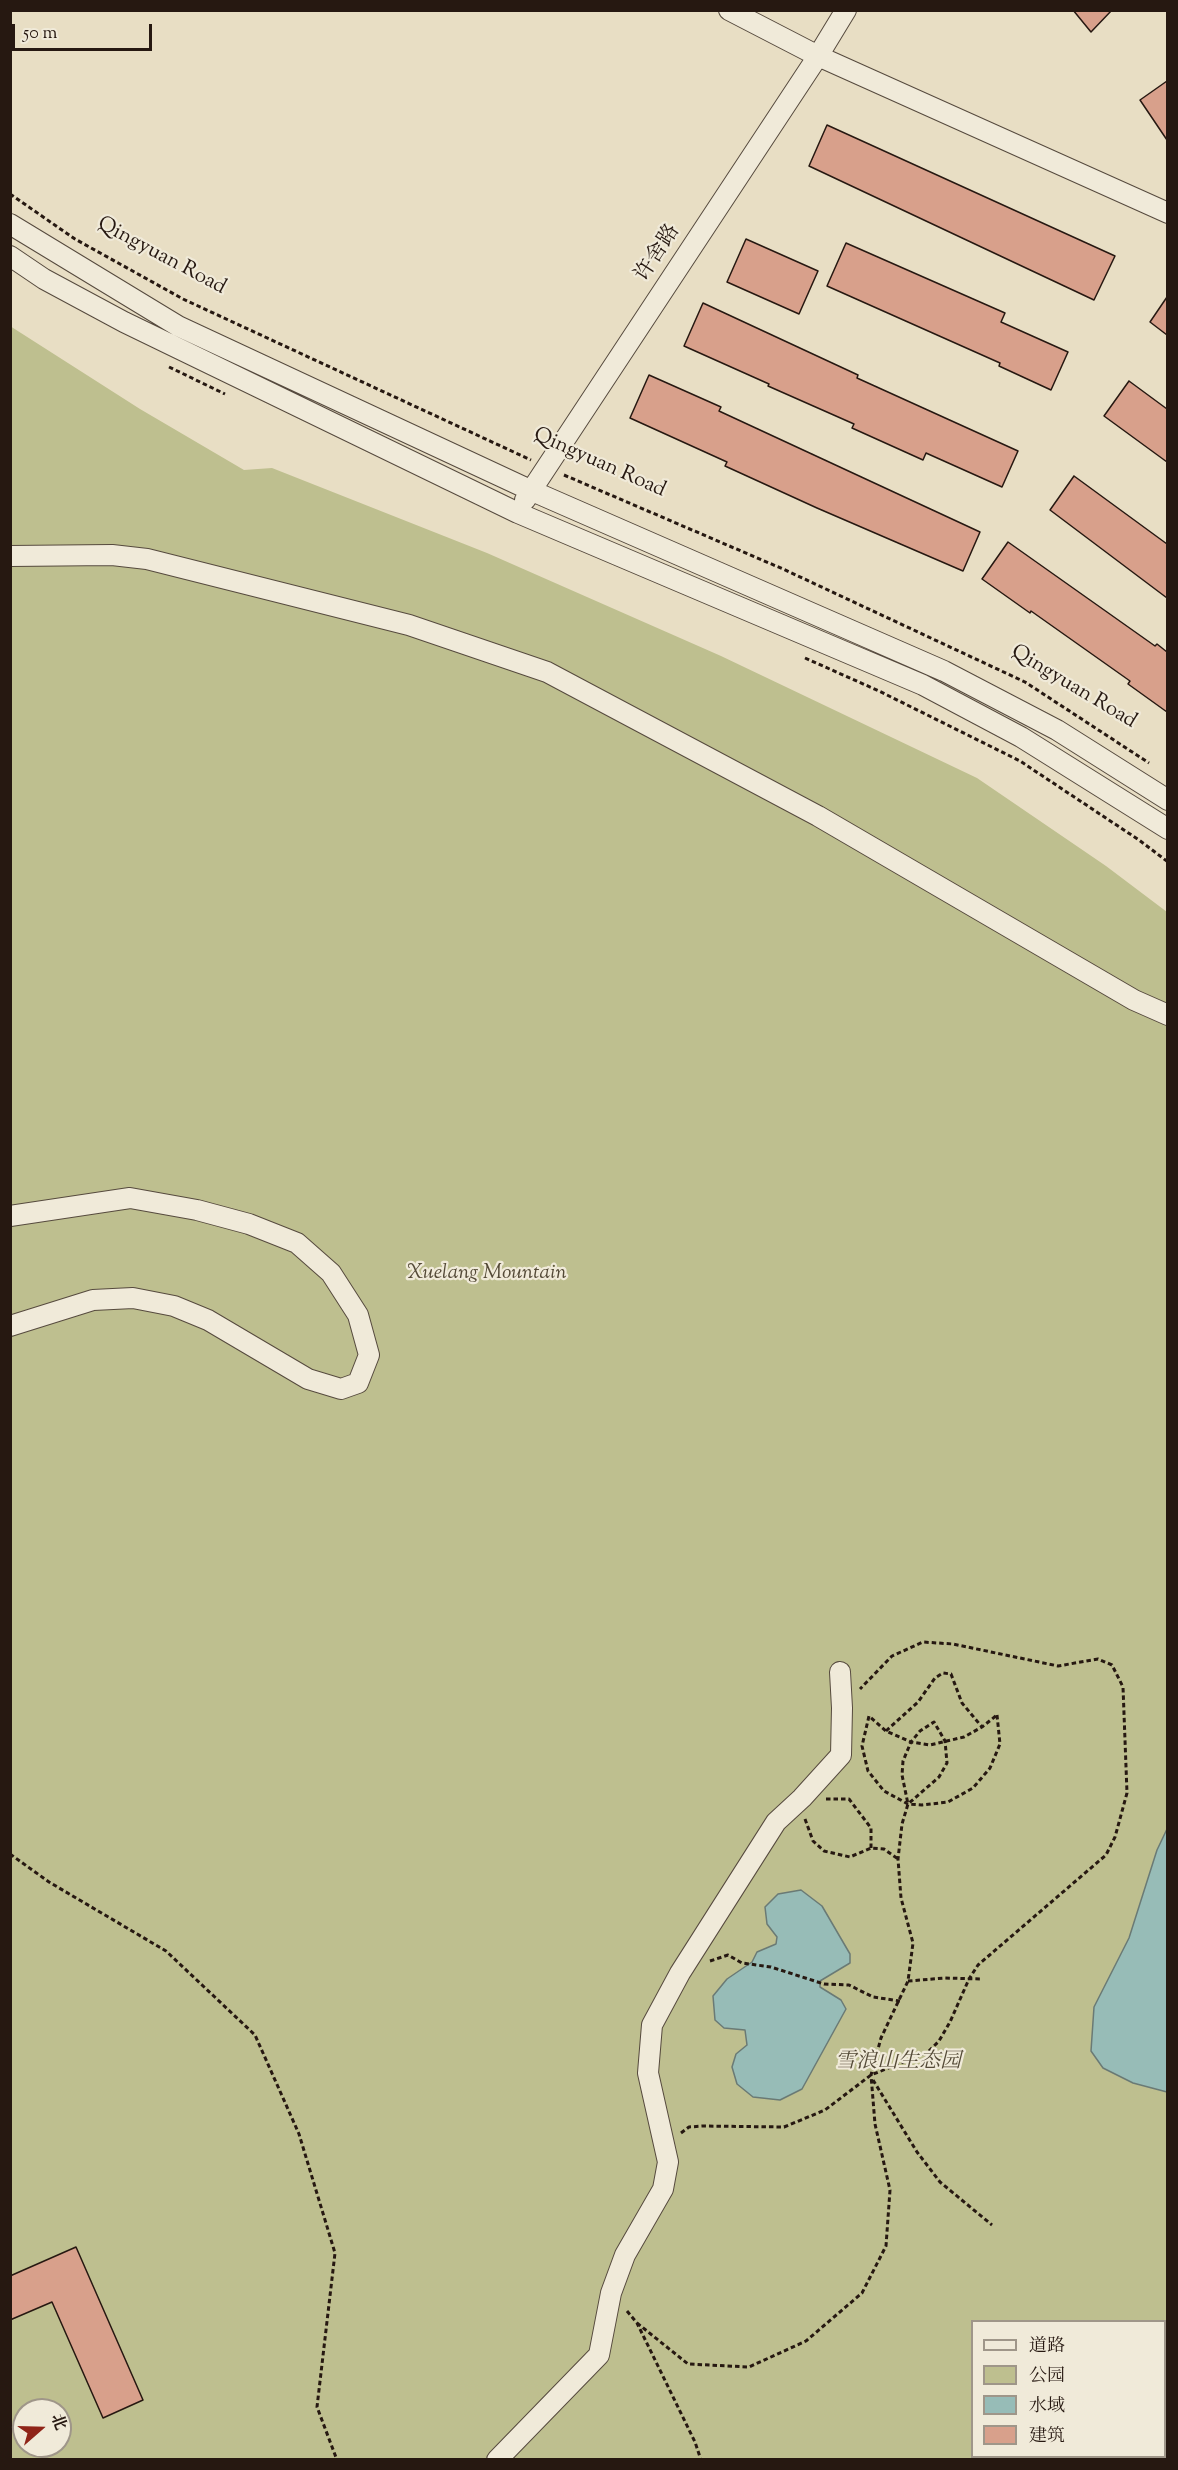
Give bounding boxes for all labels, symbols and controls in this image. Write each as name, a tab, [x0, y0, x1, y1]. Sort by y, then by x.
scale bar	[15, 12, 154, 50]
text: 50 m	[23, 21, 57, 47]
street label: Qingyuan Road	[92, 212, 230, 302]
street label: 许舍路	[631, 221, 687, 287]
street label: Qingyuan Road	[529, 424, 669, 504]
street label: Qingyuan Road	[1005, 641, 1141, 735]
park label: Xuelang Mountain	[407, 1261, 567, 1287]
park label: 雪浪山生态园	[835, 2050, 961, 2076]
legend	[971, 2320, 1166, 2458]
text: 道路	[1029, 2334, 1065, 2360]
text: 公园	[1029, 2364, 1065, 2390]
text: 水域	[1029, 2394, 1065, 2420]
north arrow	[12, 2398, 72, 2458]
text: 北	[44, 2411, 71, 2434]
text: 建筑	[1029, 2424, 1065, 2450]

